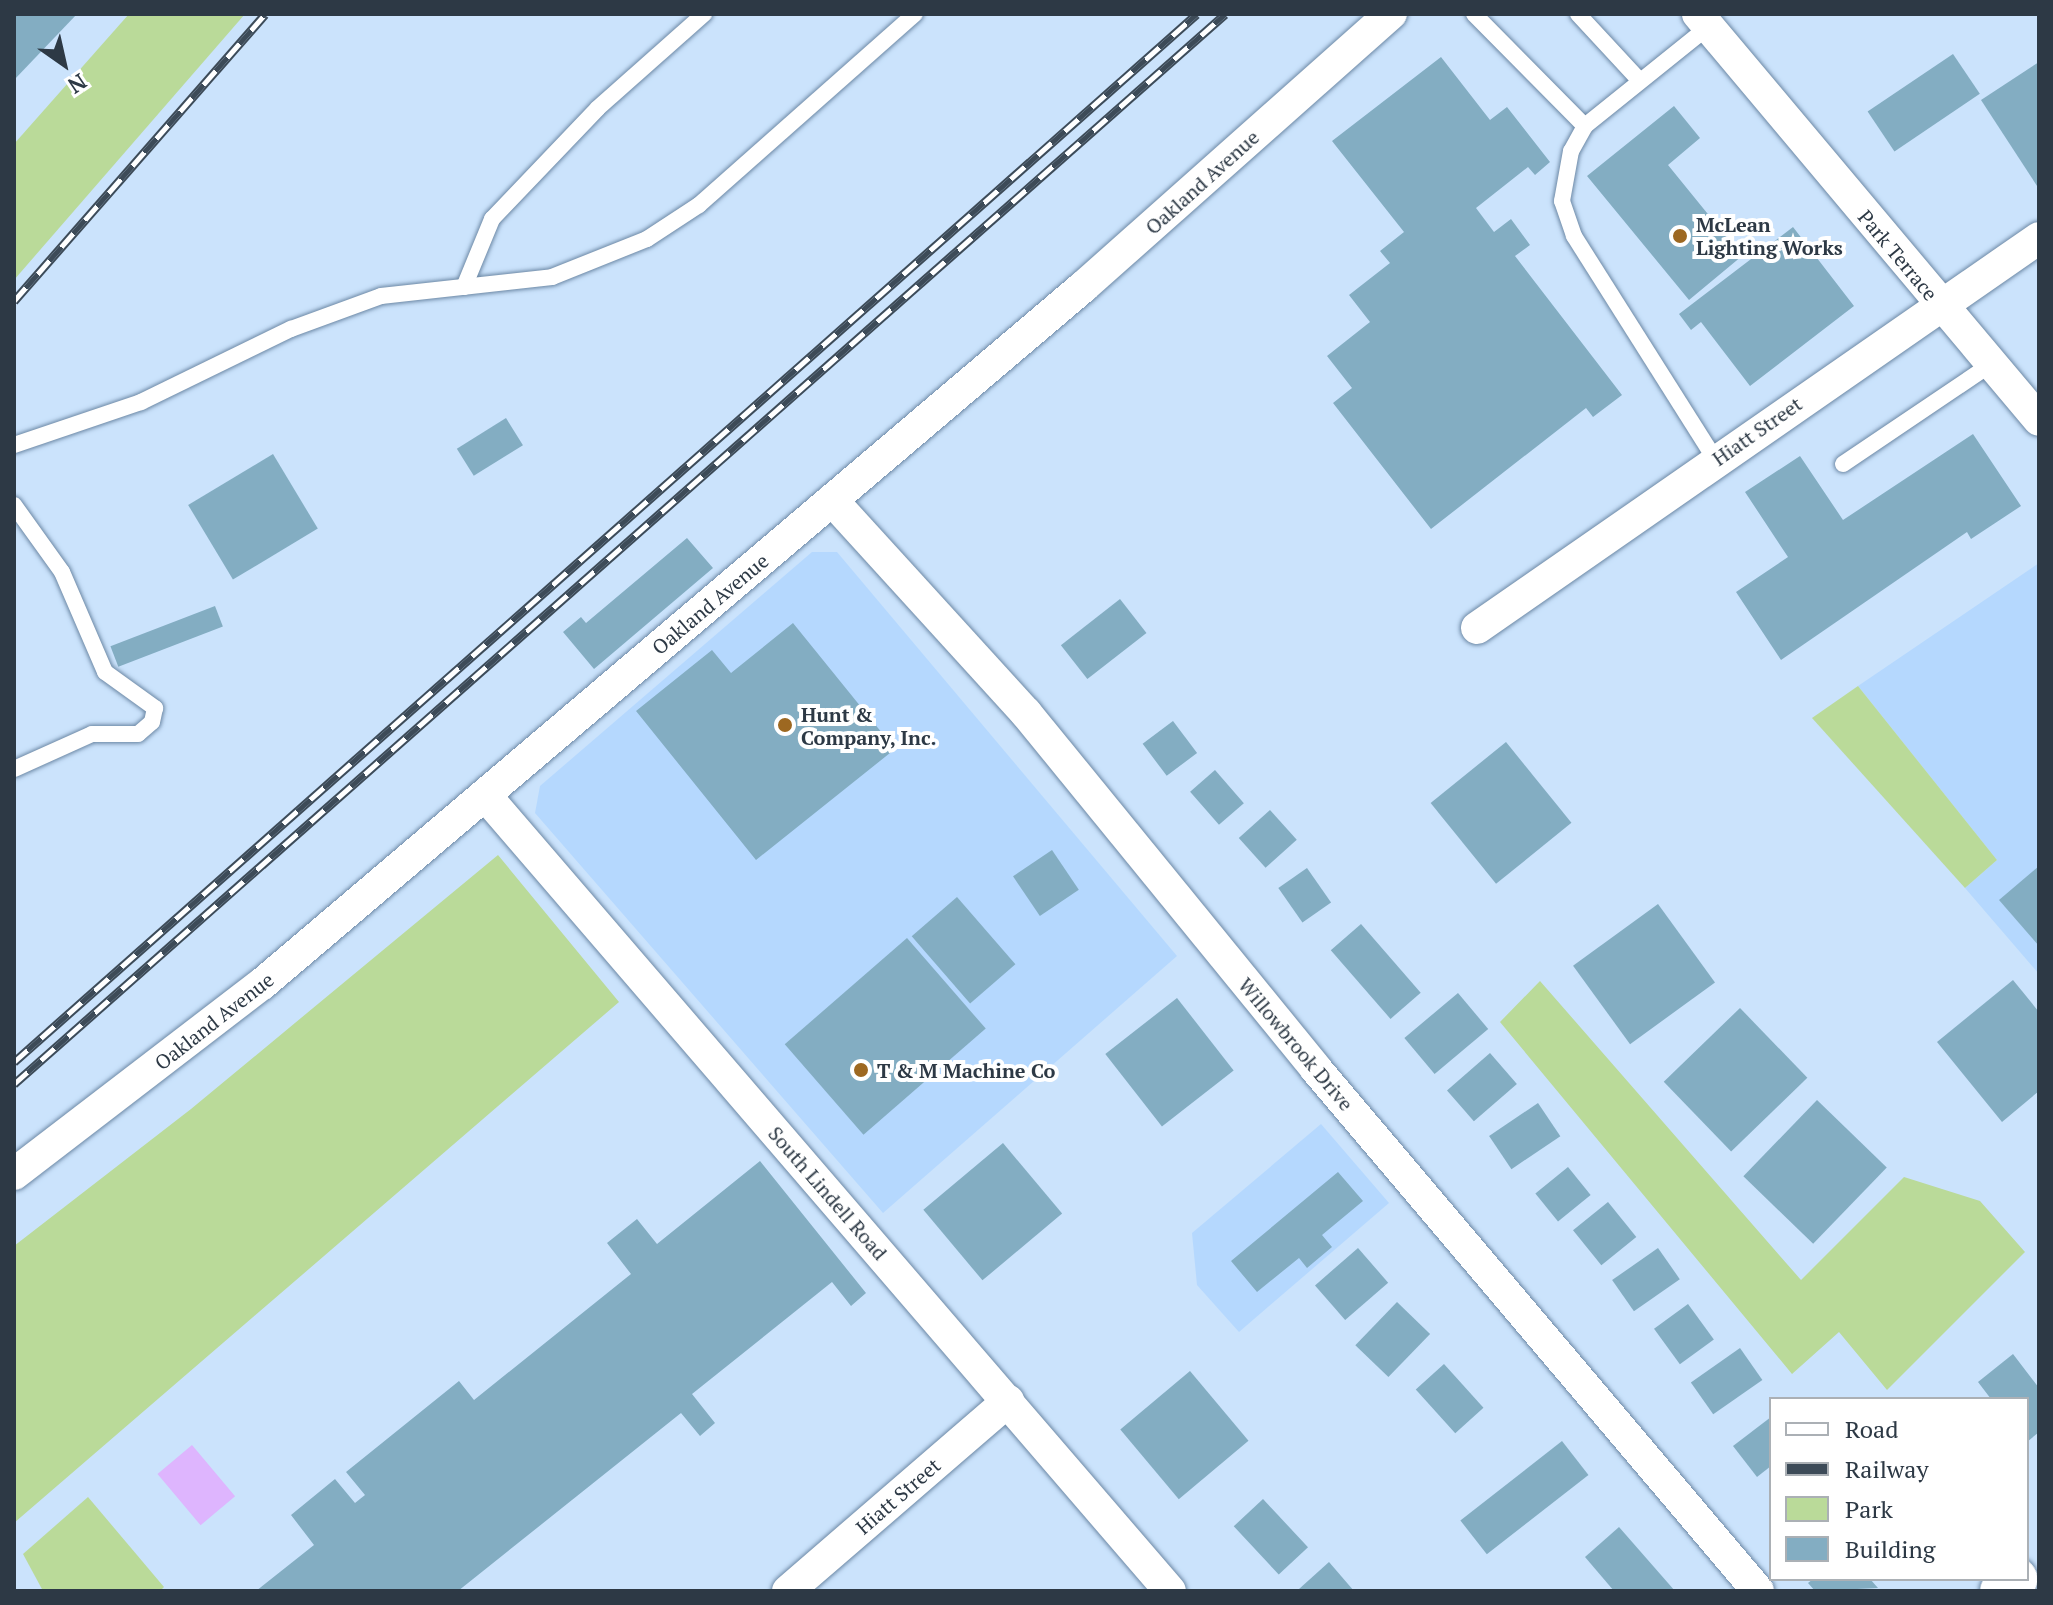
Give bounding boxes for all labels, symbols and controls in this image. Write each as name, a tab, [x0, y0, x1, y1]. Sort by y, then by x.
north arrow	[24, 24, 104, 104]
text: N	[63, 68, 93, 101]
street label: Oakland Avenue	[1140, 125, 1264, 239]
street label: Park Terrace	[1853, 205, 1943, 305]
place label: McLean Lighting Works	[1696, 212, 1843, 259]
marker: McLean Lighting Works	[1671, 227, 1689, 245]
street label: Hiatt Street	[1708, 391, 1806, 471]
street label: Oakland Avenue	[647, 548, 773, 660]
place label: Hunt & Company, Inc.	[801, 702, 937, 749]
marker: Hunt & Company, Inc.	[776, 716, 794, 734]
street label: Oakland Avenue	[150, 967, 278, 1075]
street label: Willowbrook Drive	[1234, 973, 1358, 1115]
place label: T & M Machine Co	[877, 1058, 1055, 1082]
marker: T & M Machine Co	[852, 1061, 870, 1079]
street label: South Lindell Road	[764, 1121, 892, 1265]
legend	[1769, 1397, 2029, 1581]
text: Road	[1845, 1413, 1899, 1445]
street label: Hiatt Street	[851, 1453, 945, 1539]
text: Railway	[1845, 1453, 1929, 1485]
text: Park	[1845, 1493, 1893, 1525]
text: Building	[1845, 1533, 1935, 1565]

